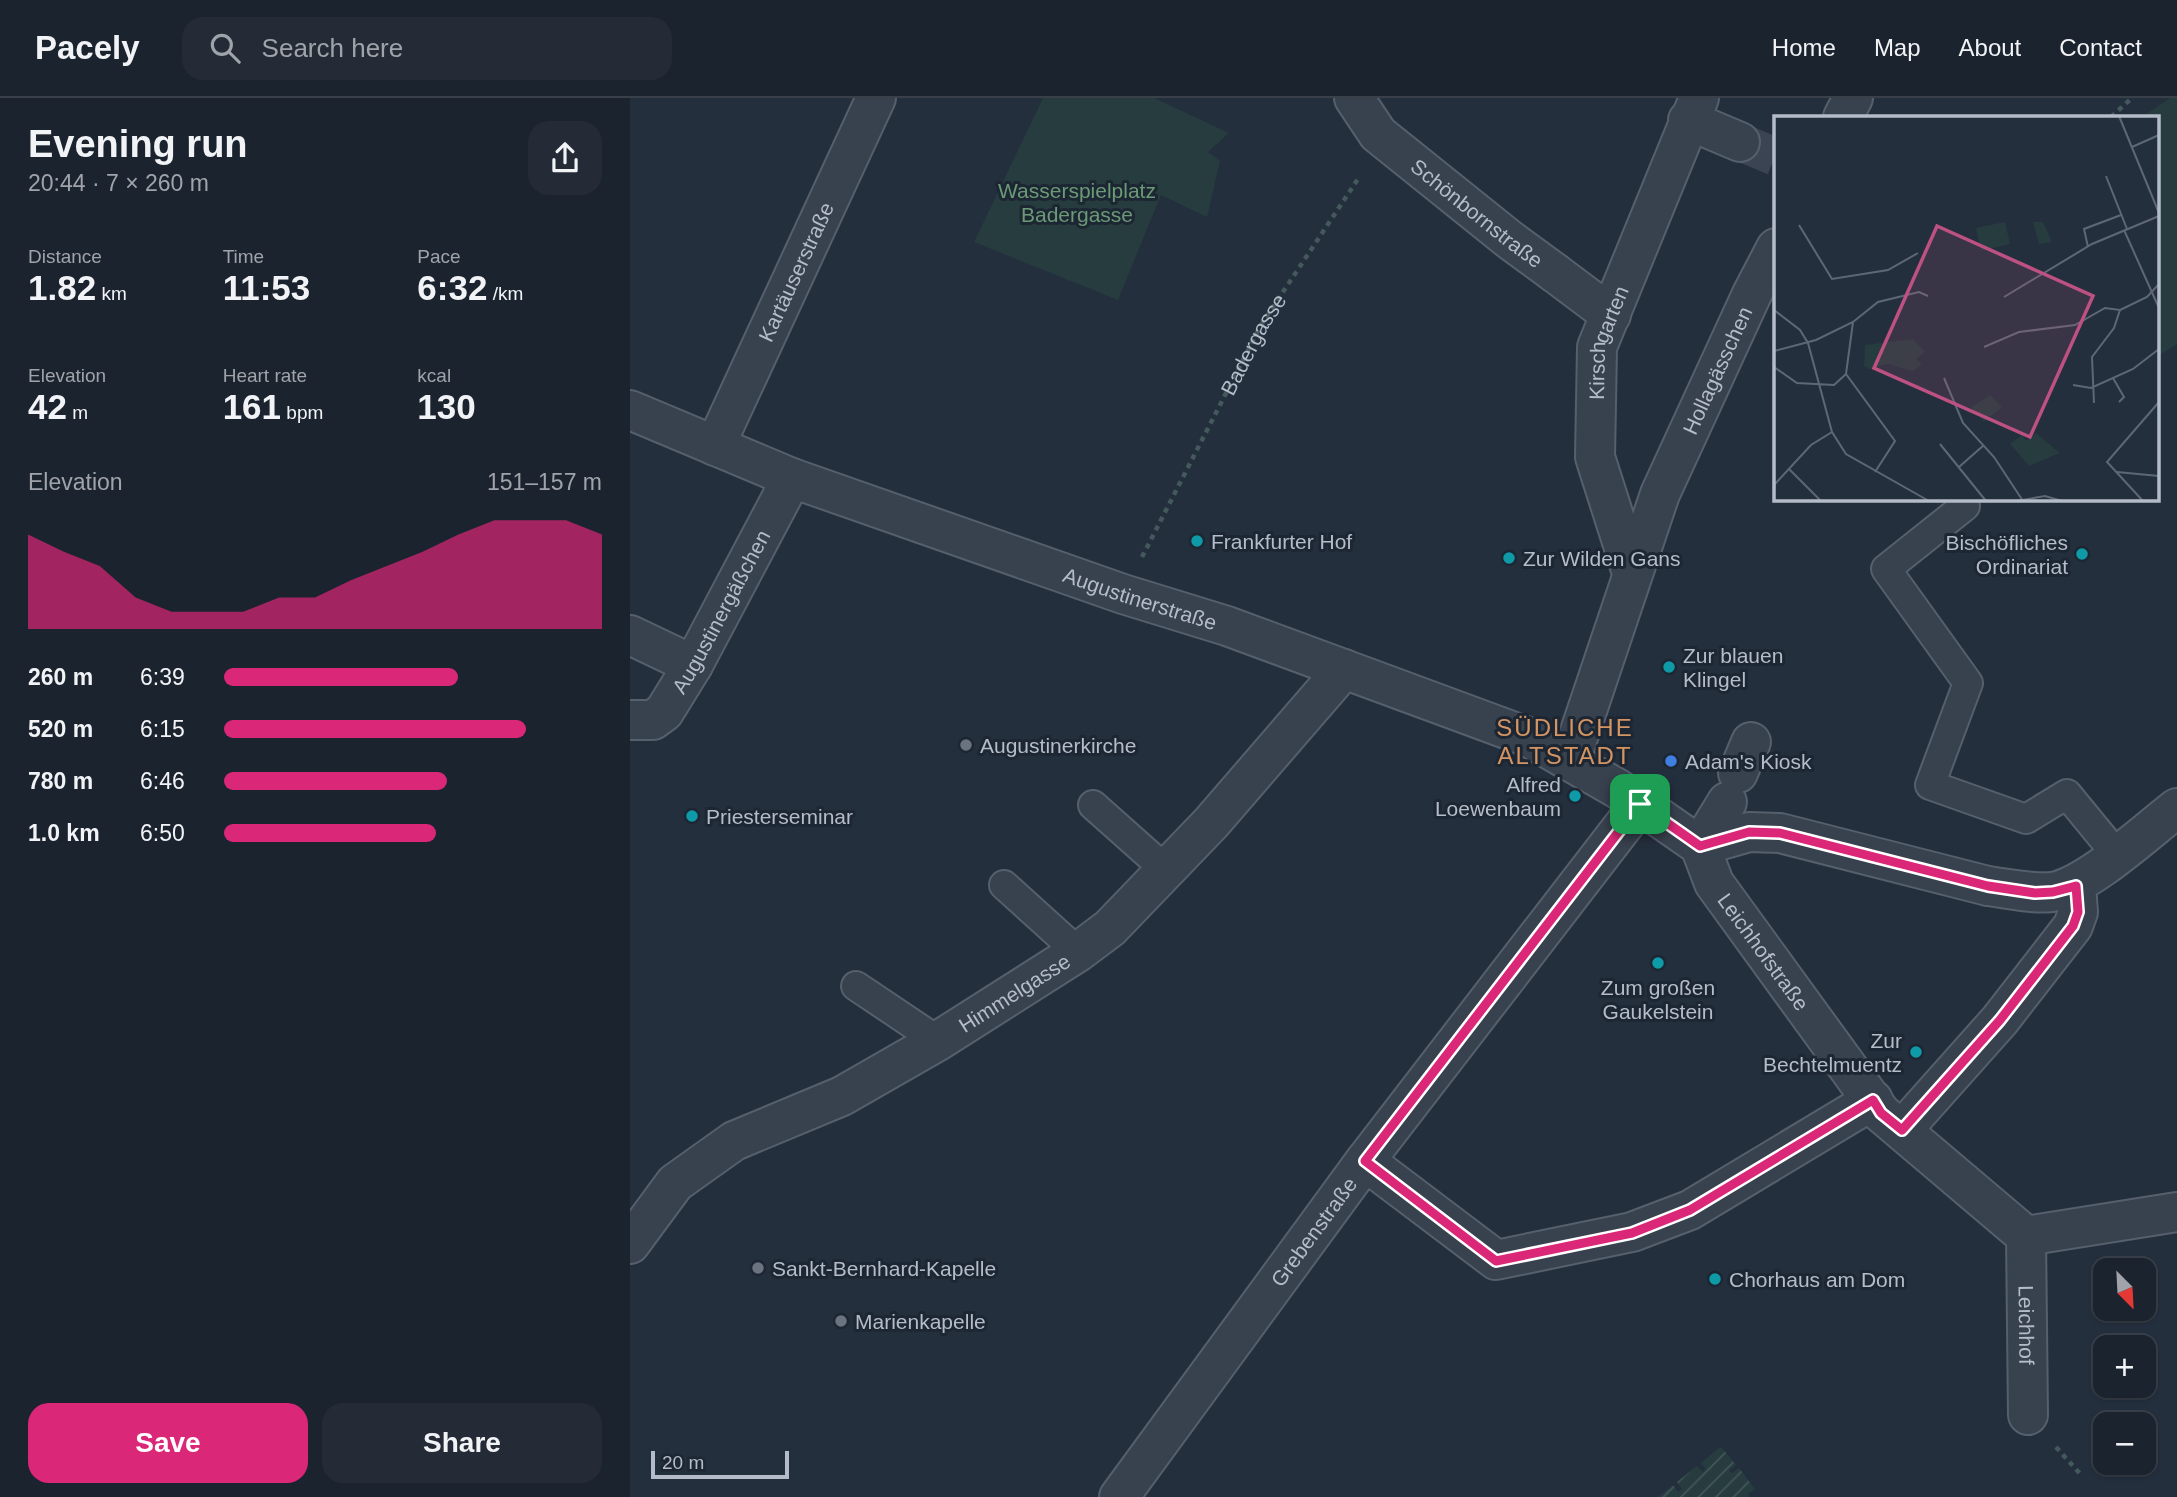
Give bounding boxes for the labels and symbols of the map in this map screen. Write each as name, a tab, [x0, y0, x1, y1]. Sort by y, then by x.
inset map	[1774, 116, 2160, 500]
street label: Schönbornstraße	[1407, 154, 1547, 272]
park label: Wasserspielplatz Badergasse	[998, 179, 1156, 226]
street label: Kartäuserstraße	[754, 199, 838, 345]
street label: Kirschgarten	[1585, 282, 1632, 400]
street label: Badergasse	[1216, 289, 1290, 399]
street label: Hollagässchen	[1678, 303, 1756, 438]
street label: Augustinergäßchen	[667, 526, 774, 697]
place label: Frankfurter Hof	[1211, 530, 1352, 553]
place label: Bischöfliches Ordinariat	[1945, 531, 2068, 578]
marker: Frankfurter Hof	[1189, 533, 1205, 549]
marker: Bischöfliches Ordinariat	[2074, 546, 2090, 562]
place label: Zur Wilden Gans	[1523, 547, 1681, 570]
marker: Zur Wilden Gans	[1501, 550, 1517, 566]
street label: Augustinerstraße	[1060, 562, 1220, 634]
place label: Zur blauen Klingel	[1683, 644, 1783, 691]
marker: Zur blauen Klingel	[1661, 659, 1677, 675]
district label: SÜDLICHE ALTSTADT	[1496, 714, 1634, 769]
place label: Augustinerkirche	[980, 734, 1136, 757]
marker: Augustinerkirche	[958, 737, 974, 753]
place label: Adam's Kiosk	[1685, 750, 1812, 773]
marker: Adam's Kiosk	[1663, 753, 1679, 769]
place label: Alfred Loewenbaum	[1435, 773, 1561, 820]
pin	[1610, 774, 1670, 834]
marker: Alfred Loewenbaum	[1567, 788, 1583, 804]
place label: Priesterseminar	[706, 805, 853, 828]
marker: Priesterseminar	[684, 808, 700, 824]
street label: Leichhofstraße	[1714, 888, 1814, 1014]
street label: Himmelgasse	[954, 949, 1074, 1036]
marker: Zum großen Gaukelstein	[1650, 955, 1666, 971]
place label: Zum großen Gaukelstein	[1601, 976, 1715, 1023]
place label: Zur Bechtelmuentz	[1763, 1029, 1902, 1076]
marker: Zur Bechtelmuentz	[1908, 1044, 1924, 1060]
street label: Grebenstraße	[1266, 1172, 1361, 1291]
place label: Sankt-Bernhard-Kapelle	[772, 1257, 996, 1280]
north arrow	[2093, 1258, 2156, 1321]
marker: Sankt-Bernhard-Kapelle	[750, 1260, 766, 1276]
place label: Chorhaus am Dom	[1729, 1268, 1905, 1291]
marker: Chorhaus am Dom	[1707, 1271, 1723, 1287]
street label: Leichhof	[2015, 1285, 2039, 1365]
place label: Marienkapelle	[855, 1310, 986, 1333]
marker: Marienkapelle	[833, 1313, 849, 1329]
scale bar	[651, 1448, 789, 1480]

